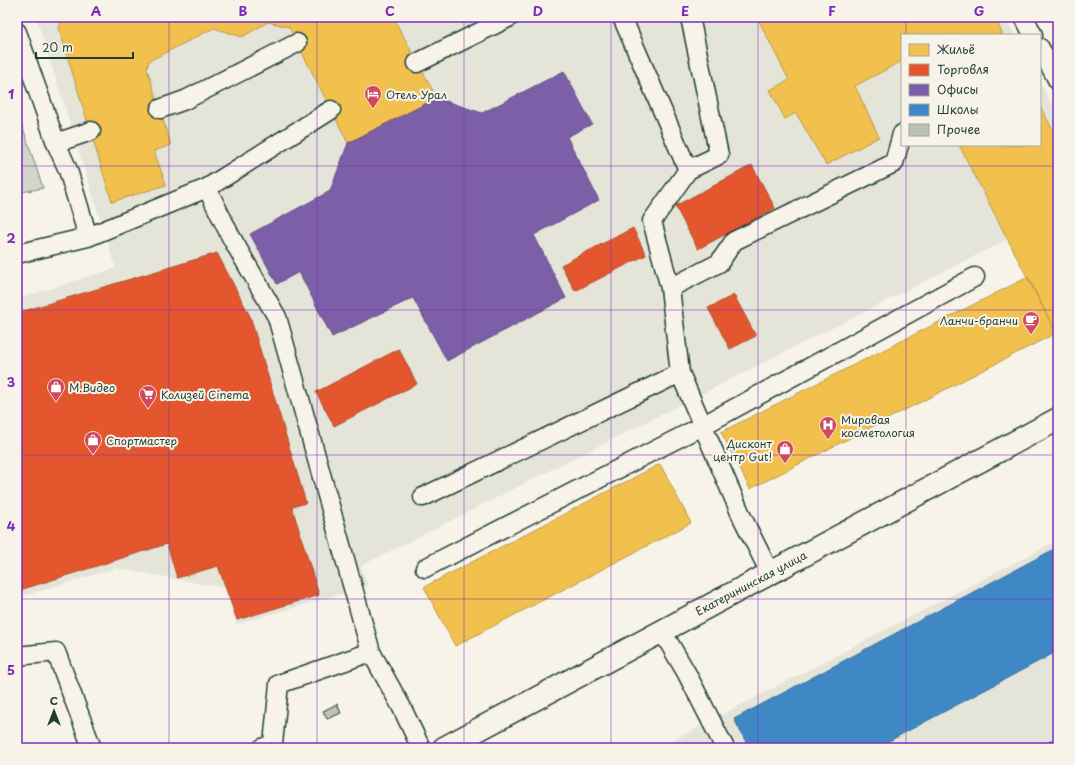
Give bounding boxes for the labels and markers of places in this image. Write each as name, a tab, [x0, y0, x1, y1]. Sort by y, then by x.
hotel icon: Отель Урал	[363, 84, 383, 109]
place label: Отель Урал	[386, 86, 447, 103]
cafe icon: Ланчи-бранчи	[1021, 310, 1041, 335]
place label: Ланчи-бранчи	[940, 312, 1018, 329]
shop icon: М.Видео	[46, 377, 66, 402]
place label: М.Видео	[69, 379, 115, 396]
supermarket icon: Колизей Cinema	[138, 384, 158, 409]
place label: Колизей Cinema	[161, 386, 249, 403]
place label: Мировая косметология	[841, 411, 915, 441]
hospital icon: Мировая косметология	[818, 415, 838, 440]
shop icon: Спортмастер	[83, 430, 103, 455]
place label: Спортмастер	[106, 432, 177, 449]
place label: Дисконт центр Gut!	[713, 435, 773, 465]
shop icon: Дисконт центр Gut!	[775, 439, 795, 464]

